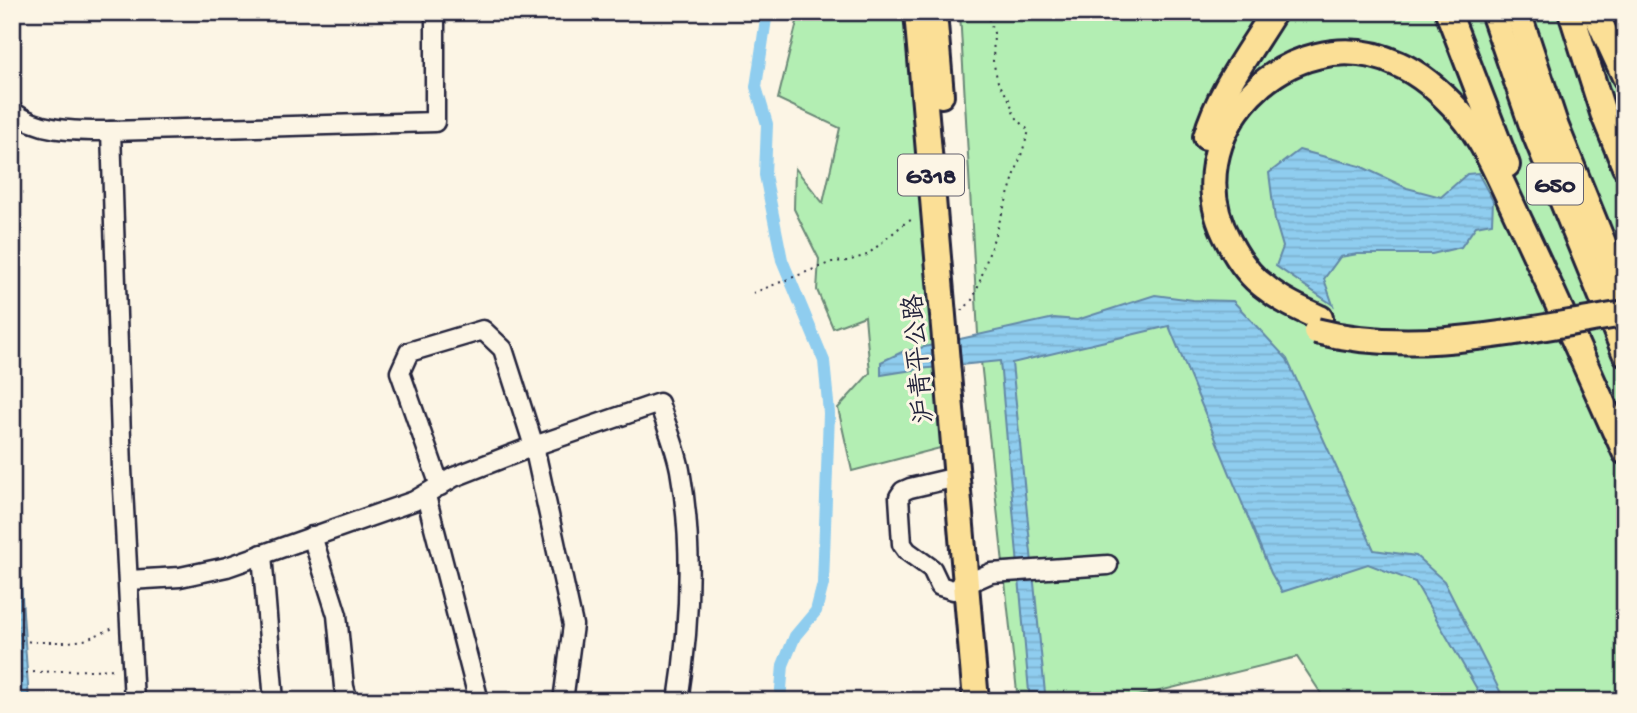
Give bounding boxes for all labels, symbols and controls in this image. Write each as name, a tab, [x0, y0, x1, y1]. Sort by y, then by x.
road number: G318	[898, 154, 964, 196]
road number: G50	[1527, 164, 1583, 204]
street label: 沪青平公路	[898, 292, 943, 425]

